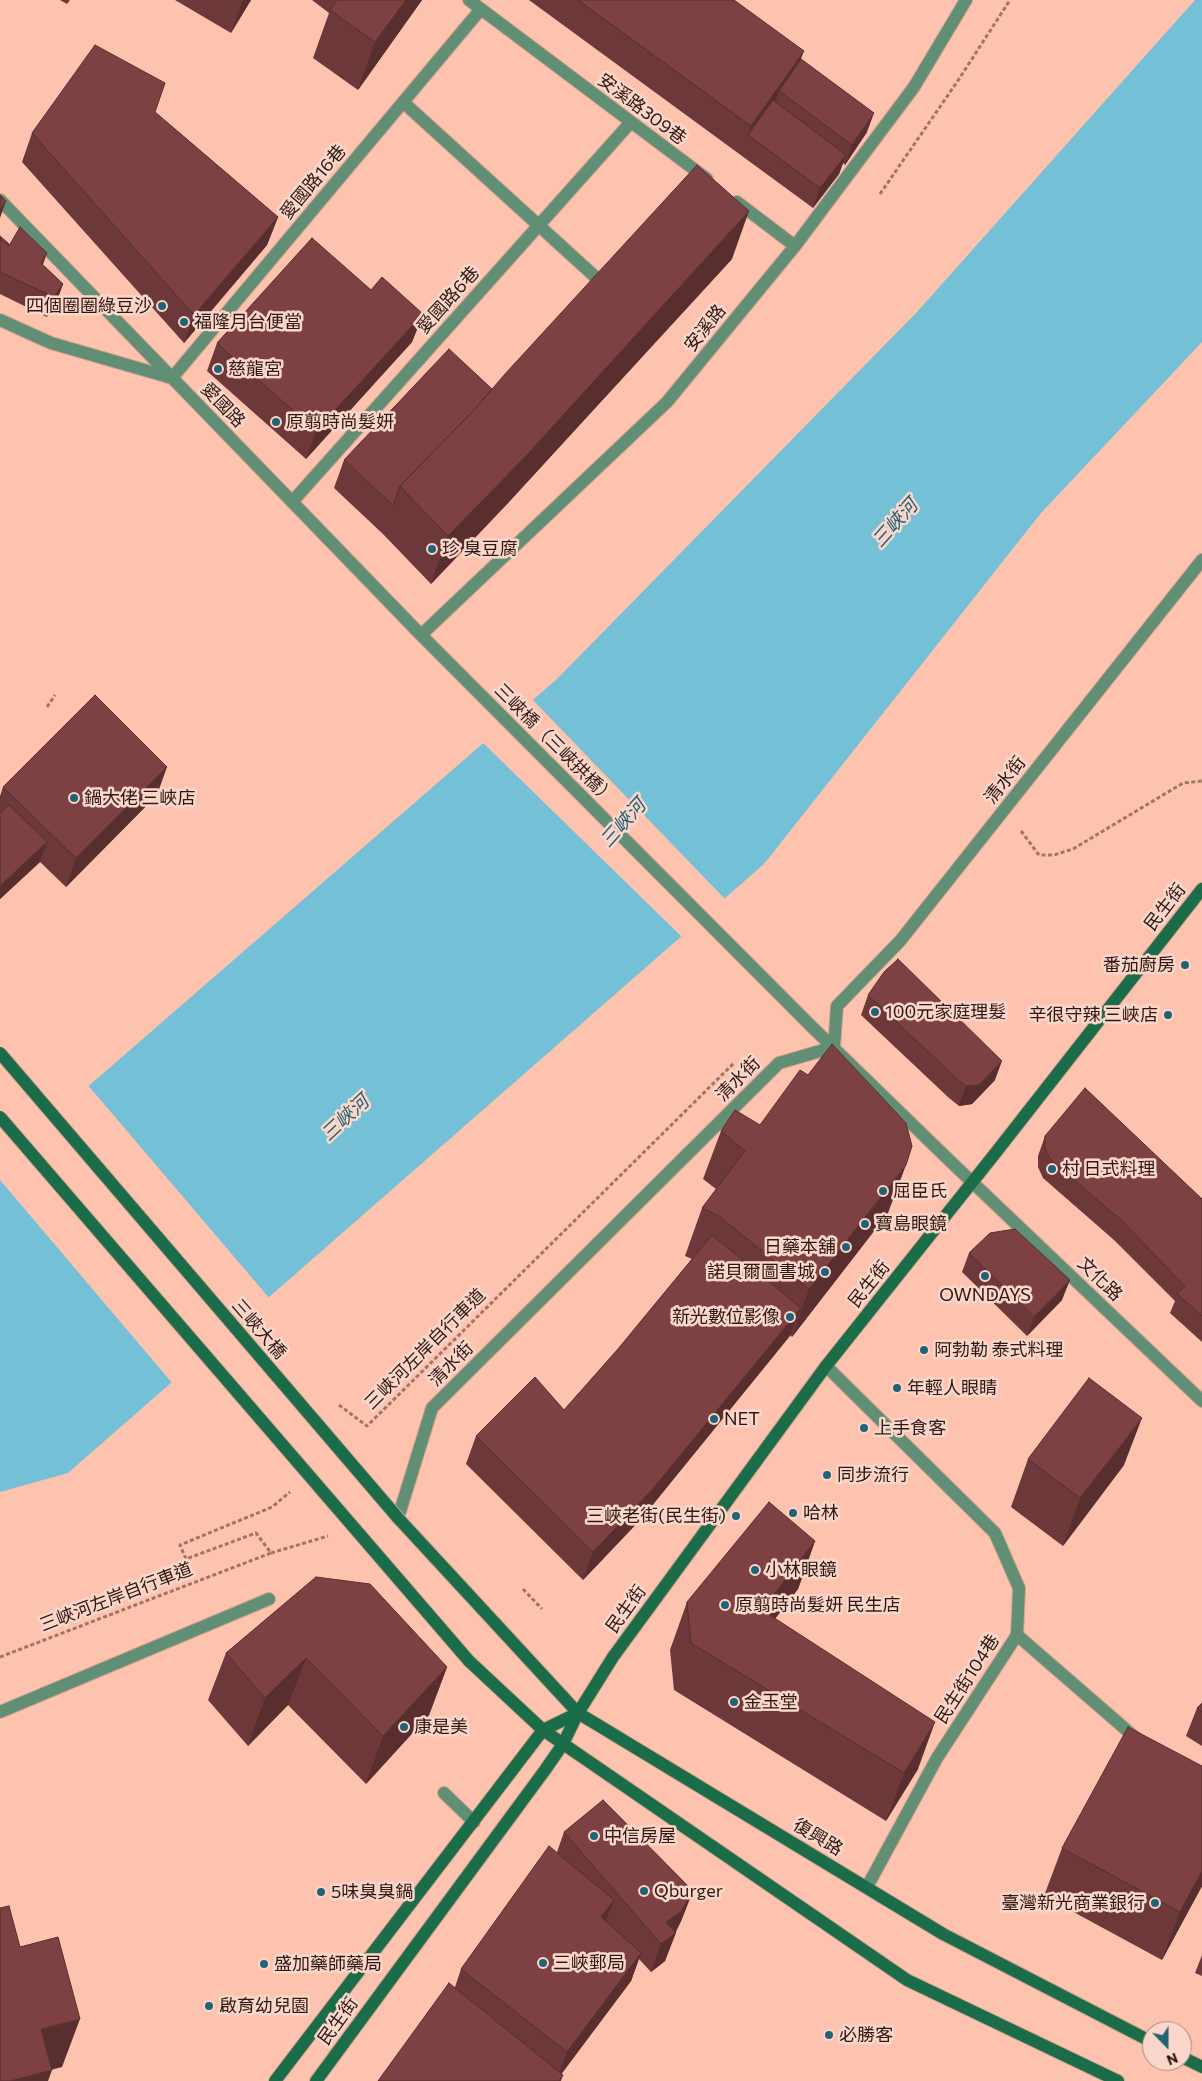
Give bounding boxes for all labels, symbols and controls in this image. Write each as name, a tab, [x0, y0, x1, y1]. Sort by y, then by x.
street label: 安溪路309巷	[594, 69, 690, 149]
street label: 愛國路16巷	[276, 140, 350, 224]
street label: 愛國路6巷	[412, 262, 484, 338]
place label: 四個圈圈綠豆沙	[26, 295, 152, 317]
marker: 四個圈圈綠豆沙	[156, 300, 168, 312]
street label: 安溪路	[680, 300, 730, 356]
place label: 福隆月台便當	[194, 311, 302, 333]
marker: 福隆月台便當	[178, 316, 190, 328]
place label: 慈龍宮	[228, 358, 282, 380]
marker: 慈龍宮	[212, 363, 224, 375]
street label: 愛國路	[196, 378, 250, 432]
place label: 原翦時尚髮妍	[286, 411, 394, 433]
marker: 原翦時尚髮妍	[270, 416, 282, 428]
water label: 三峽河	[867, 494, 923, 552]
place label: 珍 臭豆腐	[442, 538, 517, 560]
marker: 珍 臭豆腐	[426, 543, 438, 555]
street label: 三峽橋（三峽拱橋）	[490, 679, 620, 809]
street label: 清水街	[980, 752, 1030, 808]
place label: 鍋大佬 三峽店	[84, 787, 195, 809]
marker: 鍋大佬 三峽店	[68, 792, 80, 804]
water label: 三峽河	[595, 794, 651, 852]
street label: 民生街	[1140, 879, 1190, 935]
place label: 番茄廚房	[1103, 954, 1175, 976]
marker: 番茄廚房	[1179, 959, 1191, 971]
place label: 100元家庭理髮	[885, 1001, 1006, 1023]
place label: 辛很守辣 三峽店	[1029, 1004, 1158, 1026]
marker: 100元家庭理髮	[869, 1006, 881, 1018]
marker: 辛很守辣 三峽店	[1162, 1009, 1174, 1021]
street label: 清水街	[711, 1052, 765, 1106]
water label: 三峽河	[316, 1090, 374, 1146]
place label: 村 日式料理	[1062, 1158, 1155, 1180]
marker: 村 日式料理	[1046, 1163, 1058, 1175]
place label: 屈臣氏	[893, 1180, 947, 1202]
marker: 屈臣氏	[877, 1185, 889, 1197]
place label: 寶島眼鏡	[875, 1213, 947, 1235]
marker: 寶島眼鏡	[859, 1218, 871, 1230]
place label: 日藥本舖	[764, 1236, 836, 1258]
marker: 日藥本舖	[840, 1241, 852, 1253]
street label: 文化路	[1073, 1252, 1127, 1306]
street label: 民生街	[844, 1256, 894, 1312]
place label: 諾貝爾圖書城	[707, 1261, 815, 1283]
marker: 諾貝爾圖書城	[819, 1266, 831, 1278]
marker: OWNDAYS	[979, 1270, 991, 1282]
street label: 三峽河左岸自行車道	[360, 1284, 490, 1414]
place label: OWNDAYS	[939, 1284, 1031, 1306]
street label: 三峽大橋	[227, 1295, 291, 1363]
place label: 新光數位影像	[672, 1306, 780, 1328]
marker: 新光數位影像	[784, 1311, 796, 1323]
street label: 清水街	[424, 1337, 478, 1391]
place label: 阿勃勒 泰式料理	[934, 1339, 1063, 1361]
marker: 阿勃勒 泰式料理	[918, 1344, 930, 1356]
place label: 年輕人眼睛	[907, 1377, 997, 1399]
marker: 年輕人眼睛	[891, 1382, 903, 1394]
place label: NET	[724, 1408, 760, 1430]
marker: NET	[708, 1413, 720, 1425]
place label: 上手食客	[874, 1417, 946, 1439]
marker: 上手食客	[858, 1422, 870, 1434]
place label: 同步流行	[837, 1464, 909, 1486]
marker: 同步流行	[821, 1469, 833, 1481]
place label: 哈林	[803, 1502, 839, 1524]
place label: 三峽老街(民生街)	[586, 1505, 726, 1527]
marker: 哈林	[787, 1507, 799, 1519]
marker: 三峽老街(民生街)	[730, 1510, 742, 1522]
street label: 三峽河左岸自行車道	[37, 1558, 195, 1636]
place label: 小林眼鏡	[765, 1559, 837, 1581]
marker: 小林眼鏡	[749, 1564, 761, 1576]
street label: 民生街	[601, 1581, 651, 1637]
place label: 原翦時尚髮妍 民生店	[735, 1594, 900, 1616]
marker: 原翦時尚髮妍 民生店	[719, 1599, 731, 1611]
street label: 民生街104巷	[930, 1630, 1004, 1728]
place label: 金玉堂	[744, 1691, 798, 1713]
marker: 金玉堂	[728, 1696, 740, 1708]
place label: 康是美	[414, 1716, 468, 1738]
marker: 康是美	[398, 1721, 410, 1733]
street label: 復興路	[789, 1814, 847, 1860]
place label: 中信房屋	[604, 1825, 676, 1847]
marker: 中信房屋	[588, 1830, 600, 1842]
place label: Qburger	[654, 1880, 723, 1902]
place label: 5味臭臭鍋	[331, 1881, 413, 1903]
marker: Qburger	[638, 1885, 650, 1897]
marker: 5味臭臭鍋	[315, 1886, 327, 1898]
place label: 臺灣新光商業銀行	[1001, 1892, 1145, 1914]
marker: 臺灣新光商業銀行	[1149, 1897, 1161, 1909]
place label: 三峽郵局	[553, 1952, 625, 1974]
place label: 盛加藥師藥局	[274, 1953, 382, 1975]
marker: 三峽郵局	[537, 1957, 549, 1969]
marker: 盛加藥師藥局	[258, 1958, 270, 1970]
street label: 民生街	[313, 1993, 363, 2049]
place label: 啟育幼兒園	[219, 1995, 309, 2017]
marker: 啟育幼兒園	[203, 2000, 215, 2012]
north arrow	[1142, 2021, 1192, 2071]
place label: 必勝客	[839, 2024, 893, 2046]
marker: 必勝客	[823, 2029, 835, 2041]
text: N	[1164, 2050, 1180, 2069]

